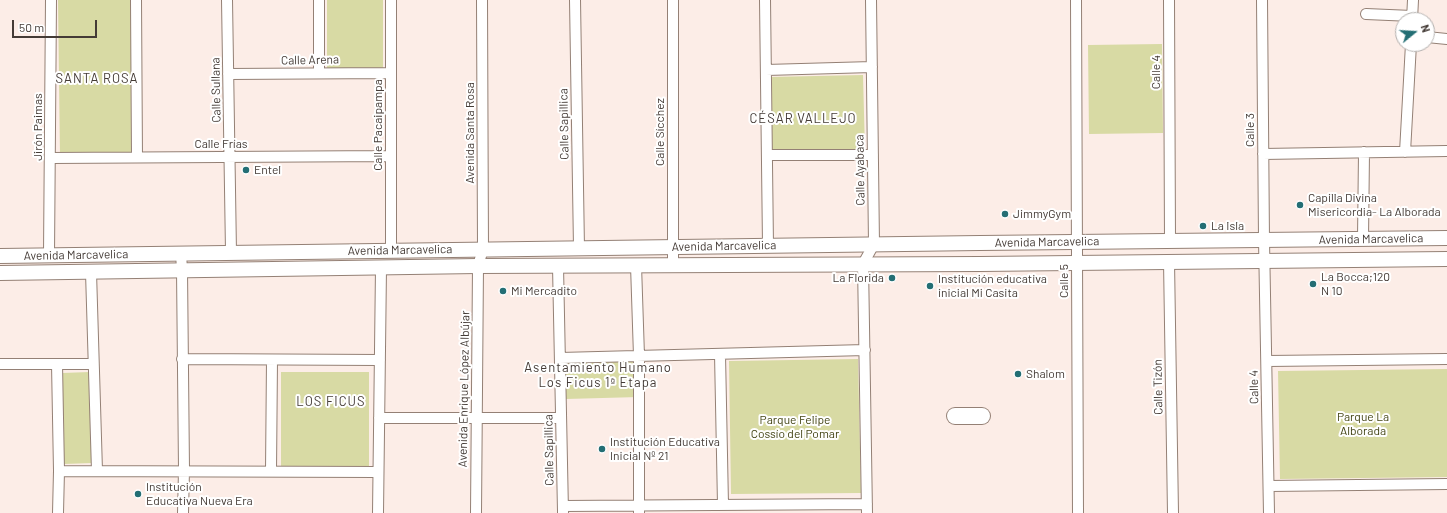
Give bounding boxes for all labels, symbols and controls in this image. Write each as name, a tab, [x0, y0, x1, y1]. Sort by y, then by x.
scale bar	[14, 12, 99, 38]
north arrow	[1395, 12, 1435, 52]
text: 50 m	[19, 20, 44, 34]
text: N	[1419, 23, 1433, 34]
street label: Calle Arena	[281, 52, 339, 68]
street label: Calle 4	[1149, 55, 1163, 89]
street label: Calle Sullana	[208, 57, 224, 123]
district label: SANTA ROSA	[56, 71, 138, 87]
street label: Calle Pacaipampa	[371, 79, 385, 171]
street label: Avenida Santa Rosa	[463, 82, 477, 184]
street label: Calle Sapillica	[556, 88, 572, 160]
street label: Jirón Paimas	[31, 93, 45, 161]
street label: Calle Sícchez	[653, 98, 667, 166]
district label: CÉSAR VALLEJO	[749, 111, 857, 127]
street label: Calle 3	[1243, 113, 1257, 147]
street label: Calle Ayabaca	[852, 134, 868, 206]
street label: Calle Frías	[194, 137, 248, 151]
place label: Entel	[254, 163, 281, 177]
marker: Entel	[241, 165, 251, 175]
place label: Capilla Divina Misericordia- La Alborada	[1308, 191, 1441, 219]
marker: Capilla Divina Misericordia- La Alborada	[1295, 200, 1305, 210]
place label: JimmyGym	[1013, 207, 1071, 221]
marker: JimmyGym	[1000, 209, 1010, 219]
place label: La Isla	[1211, 219, 1244, 233]
marker: La Isla	[1198, 221, 1208, 231]
street label: Avenida Marcavelica	[1318, 231, 1424, 247]
street label: Avenida Marcavelica	[994, 234, 1100, 250]
street label: Avenida Marcavelica	[671, 238, 777, 254]
street label: Avenida Marcavelica	[347, 242, 453, 258]
street label: Avenida Marcavelica	[23, 247, 129, 263]
street label: Calle 5	[1057, 264, 1071, 298]
place label: La Bocca;120 N 10	[1321, 270, 1390, 298]
place label: La Florida	[832, 271, 884, 285]
place label: Institución educativa inicial Mi Casita	[938, 272, 1047, 300]
marker: La Florida	[887, 273, 897, 283]
marker: La Bocca;120 N 10	[1308, 279, 1318, 289]
marker: Institución educativa inicial Mi Casita	[925, 281, 935, 291]
place label: Mi Mercadito	[511, 284, 577, 298]
marker: Mi Mercadito	[498, 286, 508, 296]
street label: Avenida Enrique López Albújar	[455, 310, 473, 468]
street label: Calle Tizón	[1150, 359, 1166, 415]
district label: Asentamiento Humano Los Ficus 1ª Etapa	[524, 360, 672, 391]
place label: Shalom	[1026, 367, 1065, 381]
marker: Shalom	[1013, 369, 1023, 379]
street label: Calle 4	[1247, 370, 1261, 404]
district label: LOS FICUS	[296, 394, 366, 410]
park label: Parque La Alborada	[1337, 410, 1389, 438]
park label: Parque Felipe Cossío del Pomar	[751, 413, 839, 441]
street label: Calle Sapillica	[541, 414, 557, 486]
place label: Institución Educativa Inicial Nº 21	[610, 435, 720, 463]
marker: Institución Educativa Inicial Nº 21	[597, 444, 607, 454]
place label: Institución Educativa Nueva Era	[146, 480, 253, 508]
marker: Institución Educativa Nueva Era	[133, 489, 143, 499]

